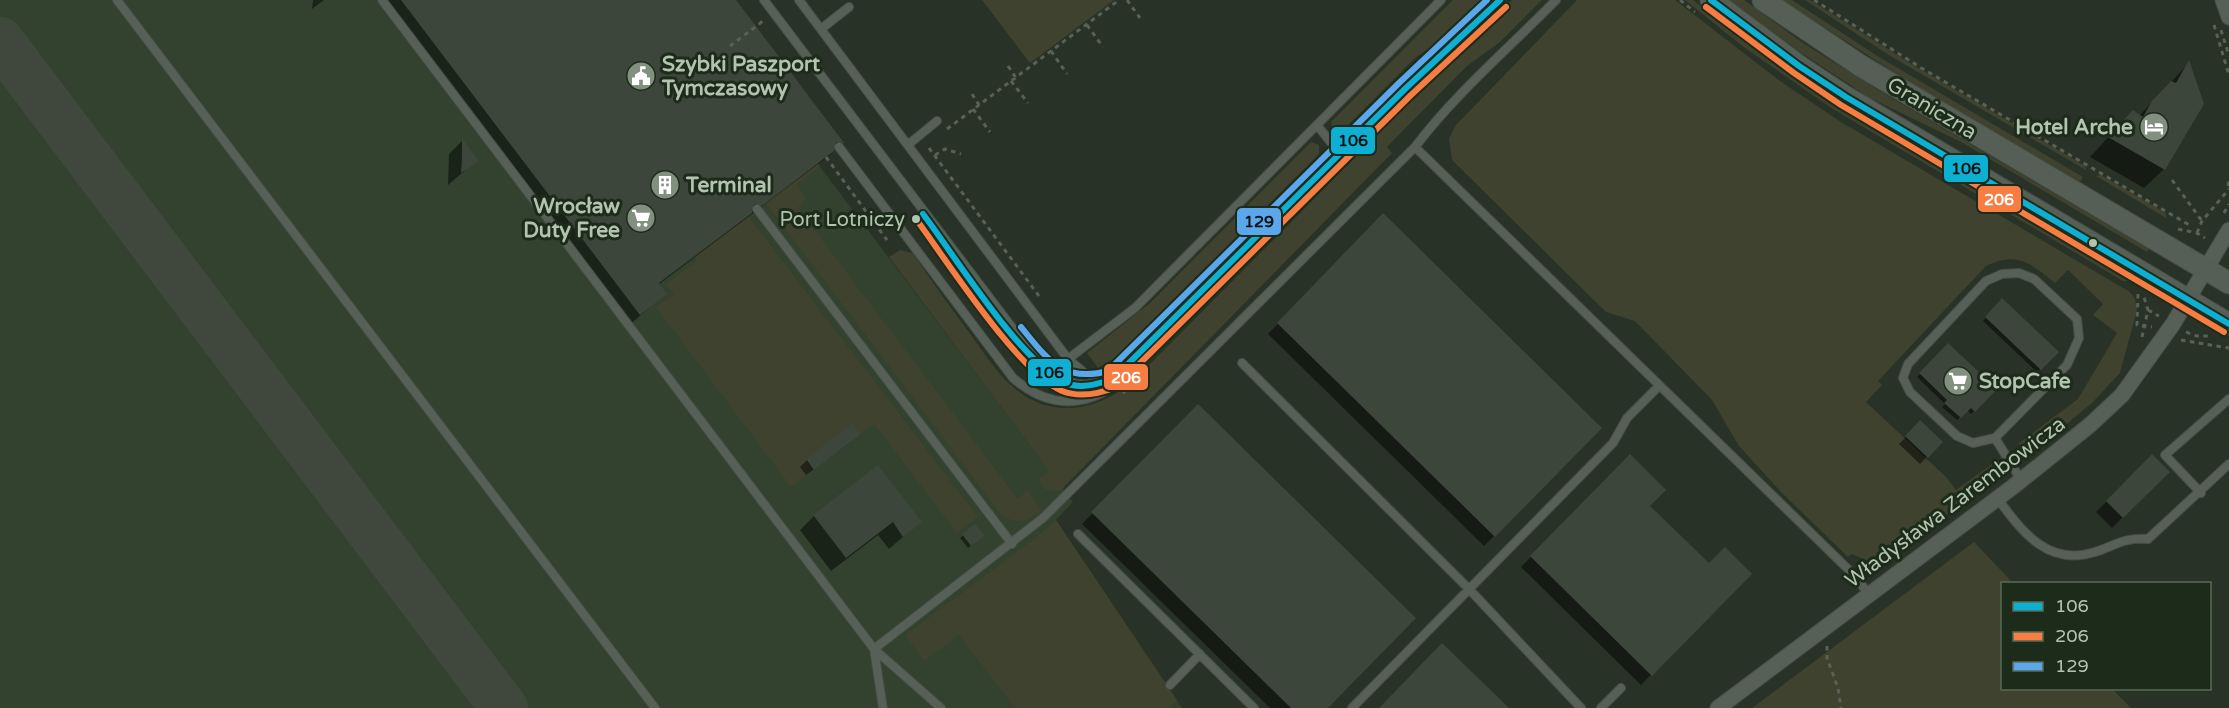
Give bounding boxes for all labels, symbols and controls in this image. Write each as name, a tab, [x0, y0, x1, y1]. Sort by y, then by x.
place label: Szybki Paszport Tymczasowy	[661, 52, 820, 101]
public building icon: Szybki Paszport Tymczasowy	[625, 60, 657, 92]
street label: Graniczna	[1882, 72, 1981, 145]
hotel icon: Hotel Arche	[2138, 111, 2170, 143]
place label: Hotel Arche	[2015, 115, 2133, 140]
line badge: 106	[1330, 126, 1376, 155]
text: 106	[1338, 131, 1368, 151]
line badge: 106	[1943, 154, 1989, 183]
text: 106	[1951, 159, 1981, 179]
building icon: Terminal	[649, 169, 681, 201]
place label: Terminal	[685, 173, 772, 198]
line badge: 206	[1977, 185, 2022, 213]
text: 206	[1984, 190, 2014, 210]
place label: Wrocław Duty Free	[523, 194, 620, 243]
supermarket icon: Wrocław Duty Free	[625, 202, 657, 234]
line badge: 129	[1236, 207, 1282, 236]
place label: Port Lotniczy	[779, 208, 905, 232]
text: 129	[1244, 212, 1274, 232]
marker: Port Lotniczy	[910, 213, 922, 225]
unlabelled marker	[2087, 237, 2099, 249]
line badge: 106	[1027, 358, 1072, 387]
text: 106	[1034, 363, 1064, 383]
line badge: 206	[1103, 363, 1149, 391]
supermarket icon: StopCafe	[1942, 365, 1974, 397]
text: 206	[1111, 368, 1141, 388]
place label: StopCafe	[1979, 369, 2071, 394]
street label: Władysława Zarembowicza	[1840, 411, 2070, 593]
legend	[2001, 582, 2211, 690]
text: 106	[2055, 595, 2089, 617]
text: 206	[2055, 625, 2089, 647]
text: 129	[2055, 655, 2089, 677]

